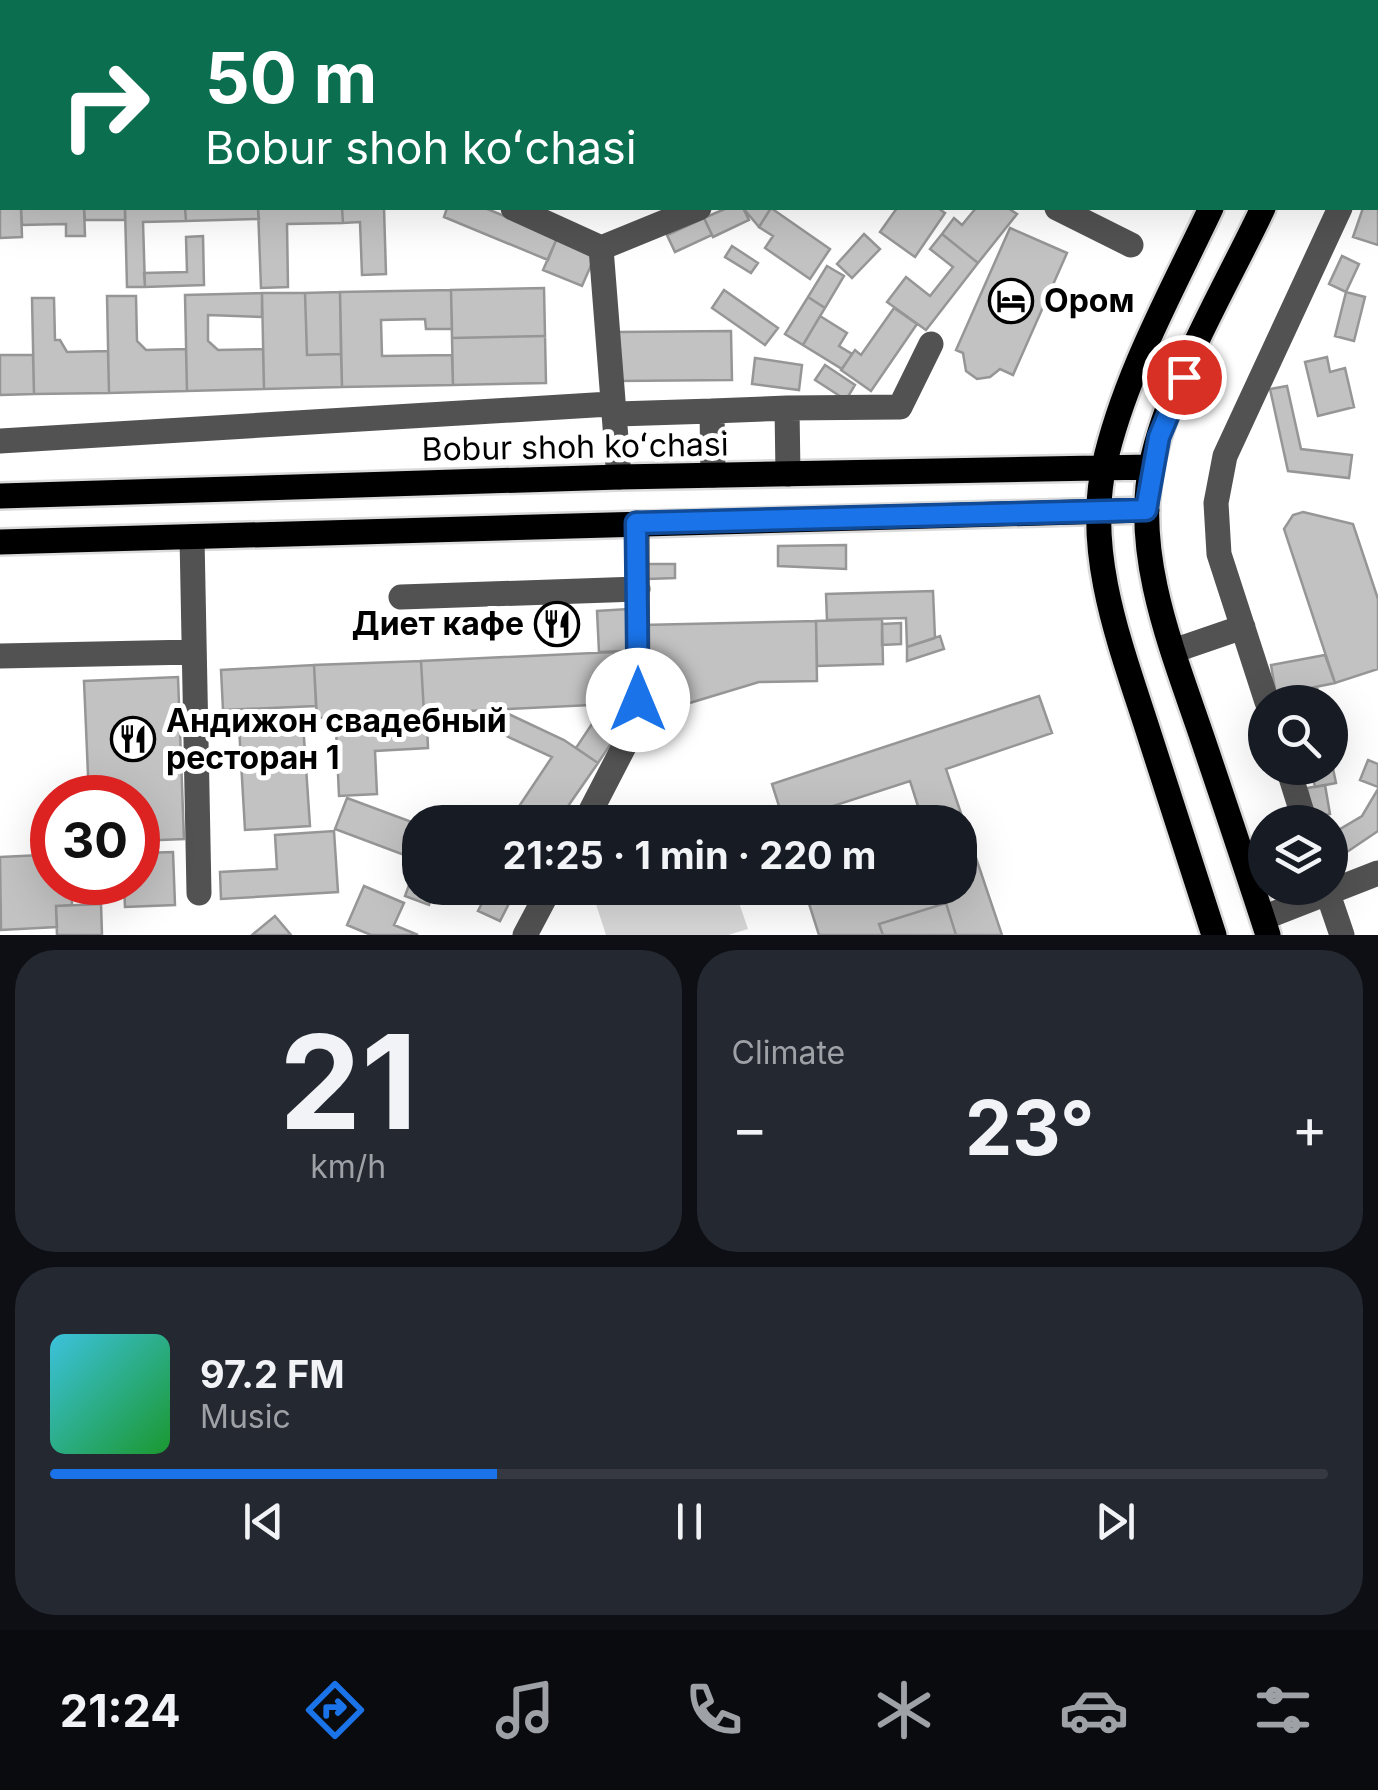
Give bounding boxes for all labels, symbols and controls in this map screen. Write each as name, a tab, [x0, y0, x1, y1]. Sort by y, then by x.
text: 50 m	[205, 35, 377, 120]
icon: right	[40, 40, 170, 170]
text: Bobur shoh koʻchasi	[205, 120, 637, 175]
hotel icon: Ором	[988, 278, 1034, 324]
place label: Ором	[1044, 281, 1134, 320]
pin	[1142, 335, 1227, 420]
icon: arrive	[1157, 350, 1212, 405]
street label: Bobur shoh koʻchasi	[421, 424, 729, 469]
restaurant icon: Диет кафе	[534, 601, 580, 647]
place label: Диет кафе	[352, 604, 524, 643]
position arrow	[586, 648, 690, 752]
map controls	[1248, 685, 1348, 905]
button: search	[1248, 685, 1348, 785]
place label: Андижон свадебный ресторан 1	[166, 701, 507, 777]
restaurant icon: Андижон свадебный ресторан 1	[110, 716, 156, 762]
speed limit sign: 30	[30, 775, 160, 905]
button: layers	[1248, 805, 1348, 905]
text: 21:25 · 1 min · 220 m	[503, 832, 876, 878]
text: 21	[279, 1003, 417, 1160]
text: Climate	[732, 1033, 845, 1072]
text: 23°	[965, 1082, 1095, 1173]
text: −	[732, 1095, 768, 1161]
text: +	[1292, 1095, 1328, 1161]
text: km/h	[310, 1147, 386, 1186]
text: 97.2 FM	[200, 1351, 345, 1397]
text: Music	[200, 1397, 291, 1436]
icon: previous	[236, 1494, 291, 1549]
icon: pause	[662, 1494, 717, 1549]
icon: next	[1088, 1494, 1143, 1549]
icon: directions	[300, 1675, 370, 1745]
icon: music	[490, 1675, 560, 1745]
icon: phone	[679, 1675, 749, 1745]
icon: climate	[869, 1675, 939, 1745]
icon: car	[1059, 1675, 1129, 1745]
icon: filters	[1248, 1675, 1318, 1745]
text: 21:24	[60, 1683, 181, 1738]

